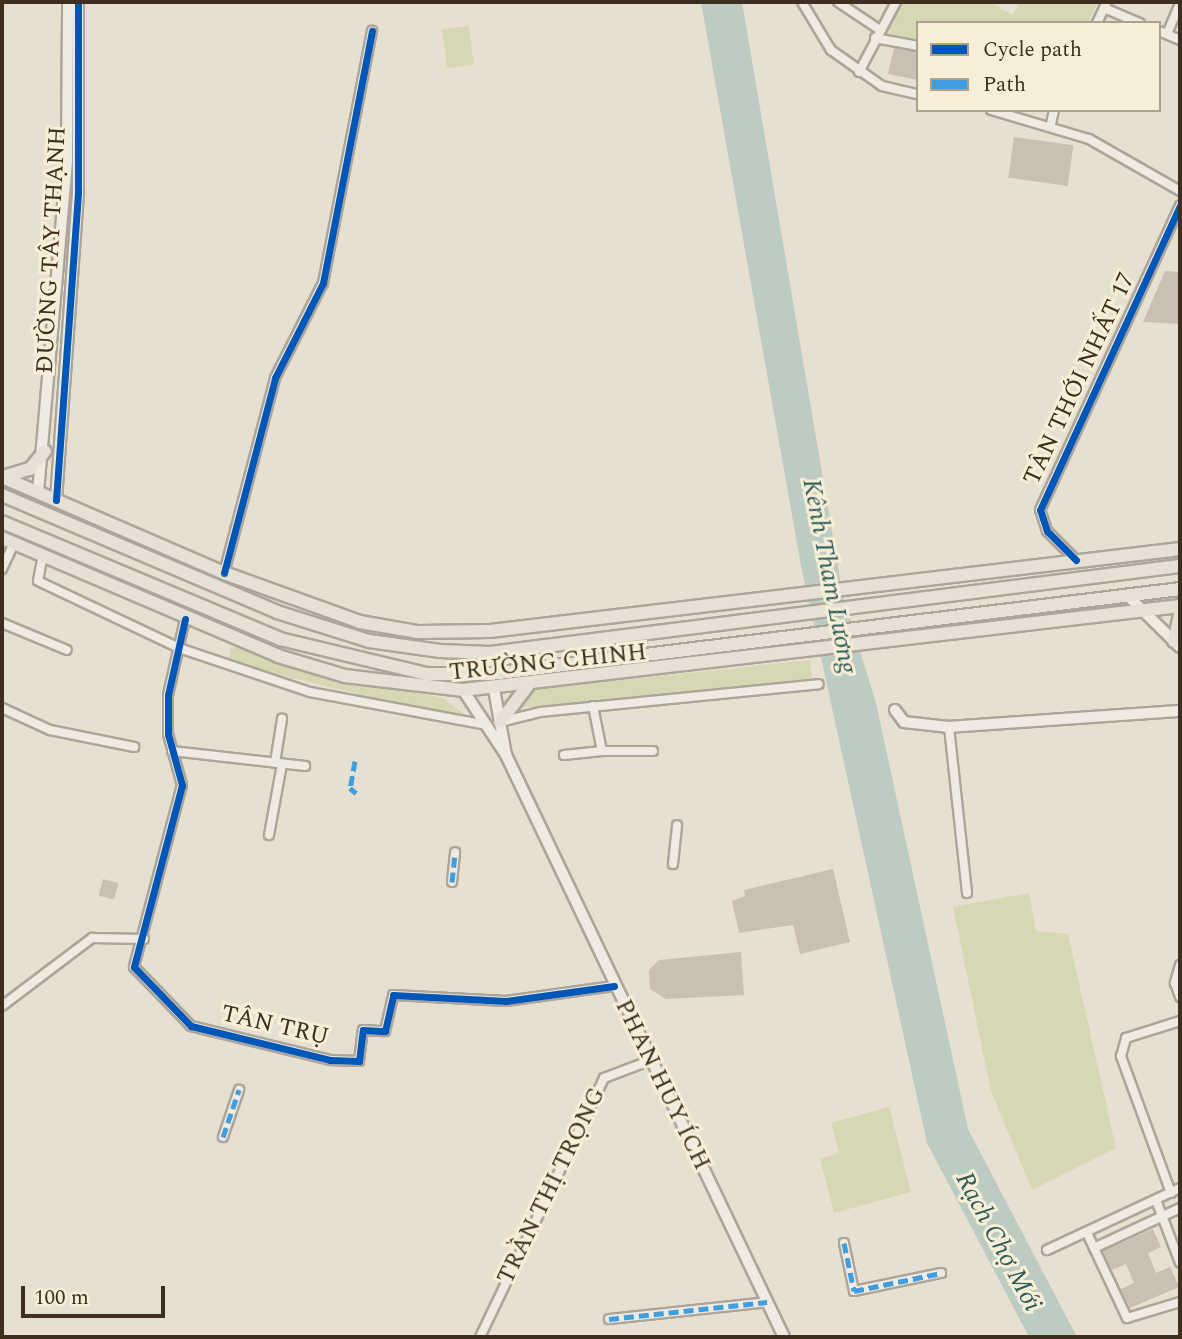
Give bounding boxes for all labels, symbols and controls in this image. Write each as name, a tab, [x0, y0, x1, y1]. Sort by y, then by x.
legend	[916, 21, 1161, 112]
text: Cycle path	[983, 34, 1082, 66]
text: Path	[983, 69, 1026, 101]
street label: ĐƯỜNG TÂY THẠNH	[31, 126, 73, 374]
street label: TÂN THỚI NHẤT 17	[1018, 268, 1142, 490]
water label: Kênh Tham Lương	[795, 476, 863, 676]
street label: TRƯỜNG CHINH	[448, 638, 648, 688]
street label: PHAN HUY ÍCH	[608, 995, 716, 1175]
street label: TÂN TRỤ	[218, 1000, 332, 1052]
street label: TRẦN THỊ TRỌNG	[492, 1083, 612, 1289]
water label: Rạch Chợ Mới	[948, 1167, 1048, 1317]
scale bar	[24, 1272, 168, 1316]
text: 100 m	[34, 1282, 89, 1314]

